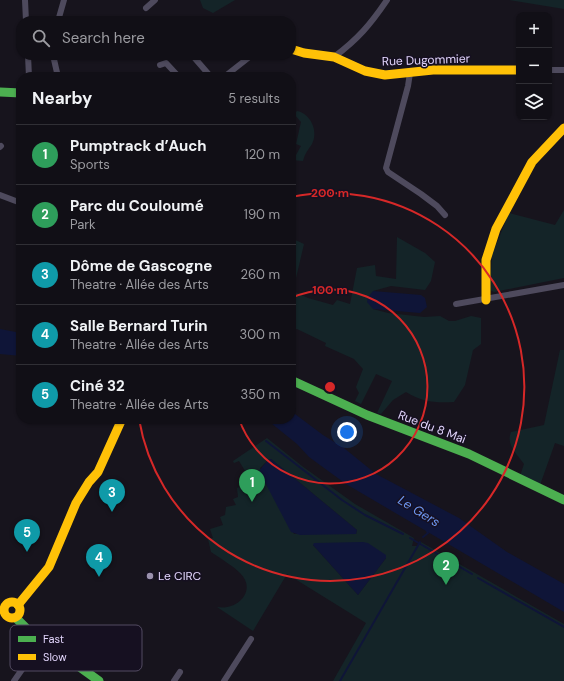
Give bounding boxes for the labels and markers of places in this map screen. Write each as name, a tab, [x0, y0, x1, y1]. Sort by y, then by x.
centre of rings	[323, 380, 337, 394]
pin: 1	[239, 469, 265, 502]
pin: 3	[99, 479, 125, 512]
pin: 5	[14, 519, 40, 552]
pin: 4	[86, 544, 112, 577]
pin: 2	[433, 552, 459, 585]
place label: Le CIRC	[158, 568, 202, 584]
marker: Le CIRC	[145, 571, 155, 581]

